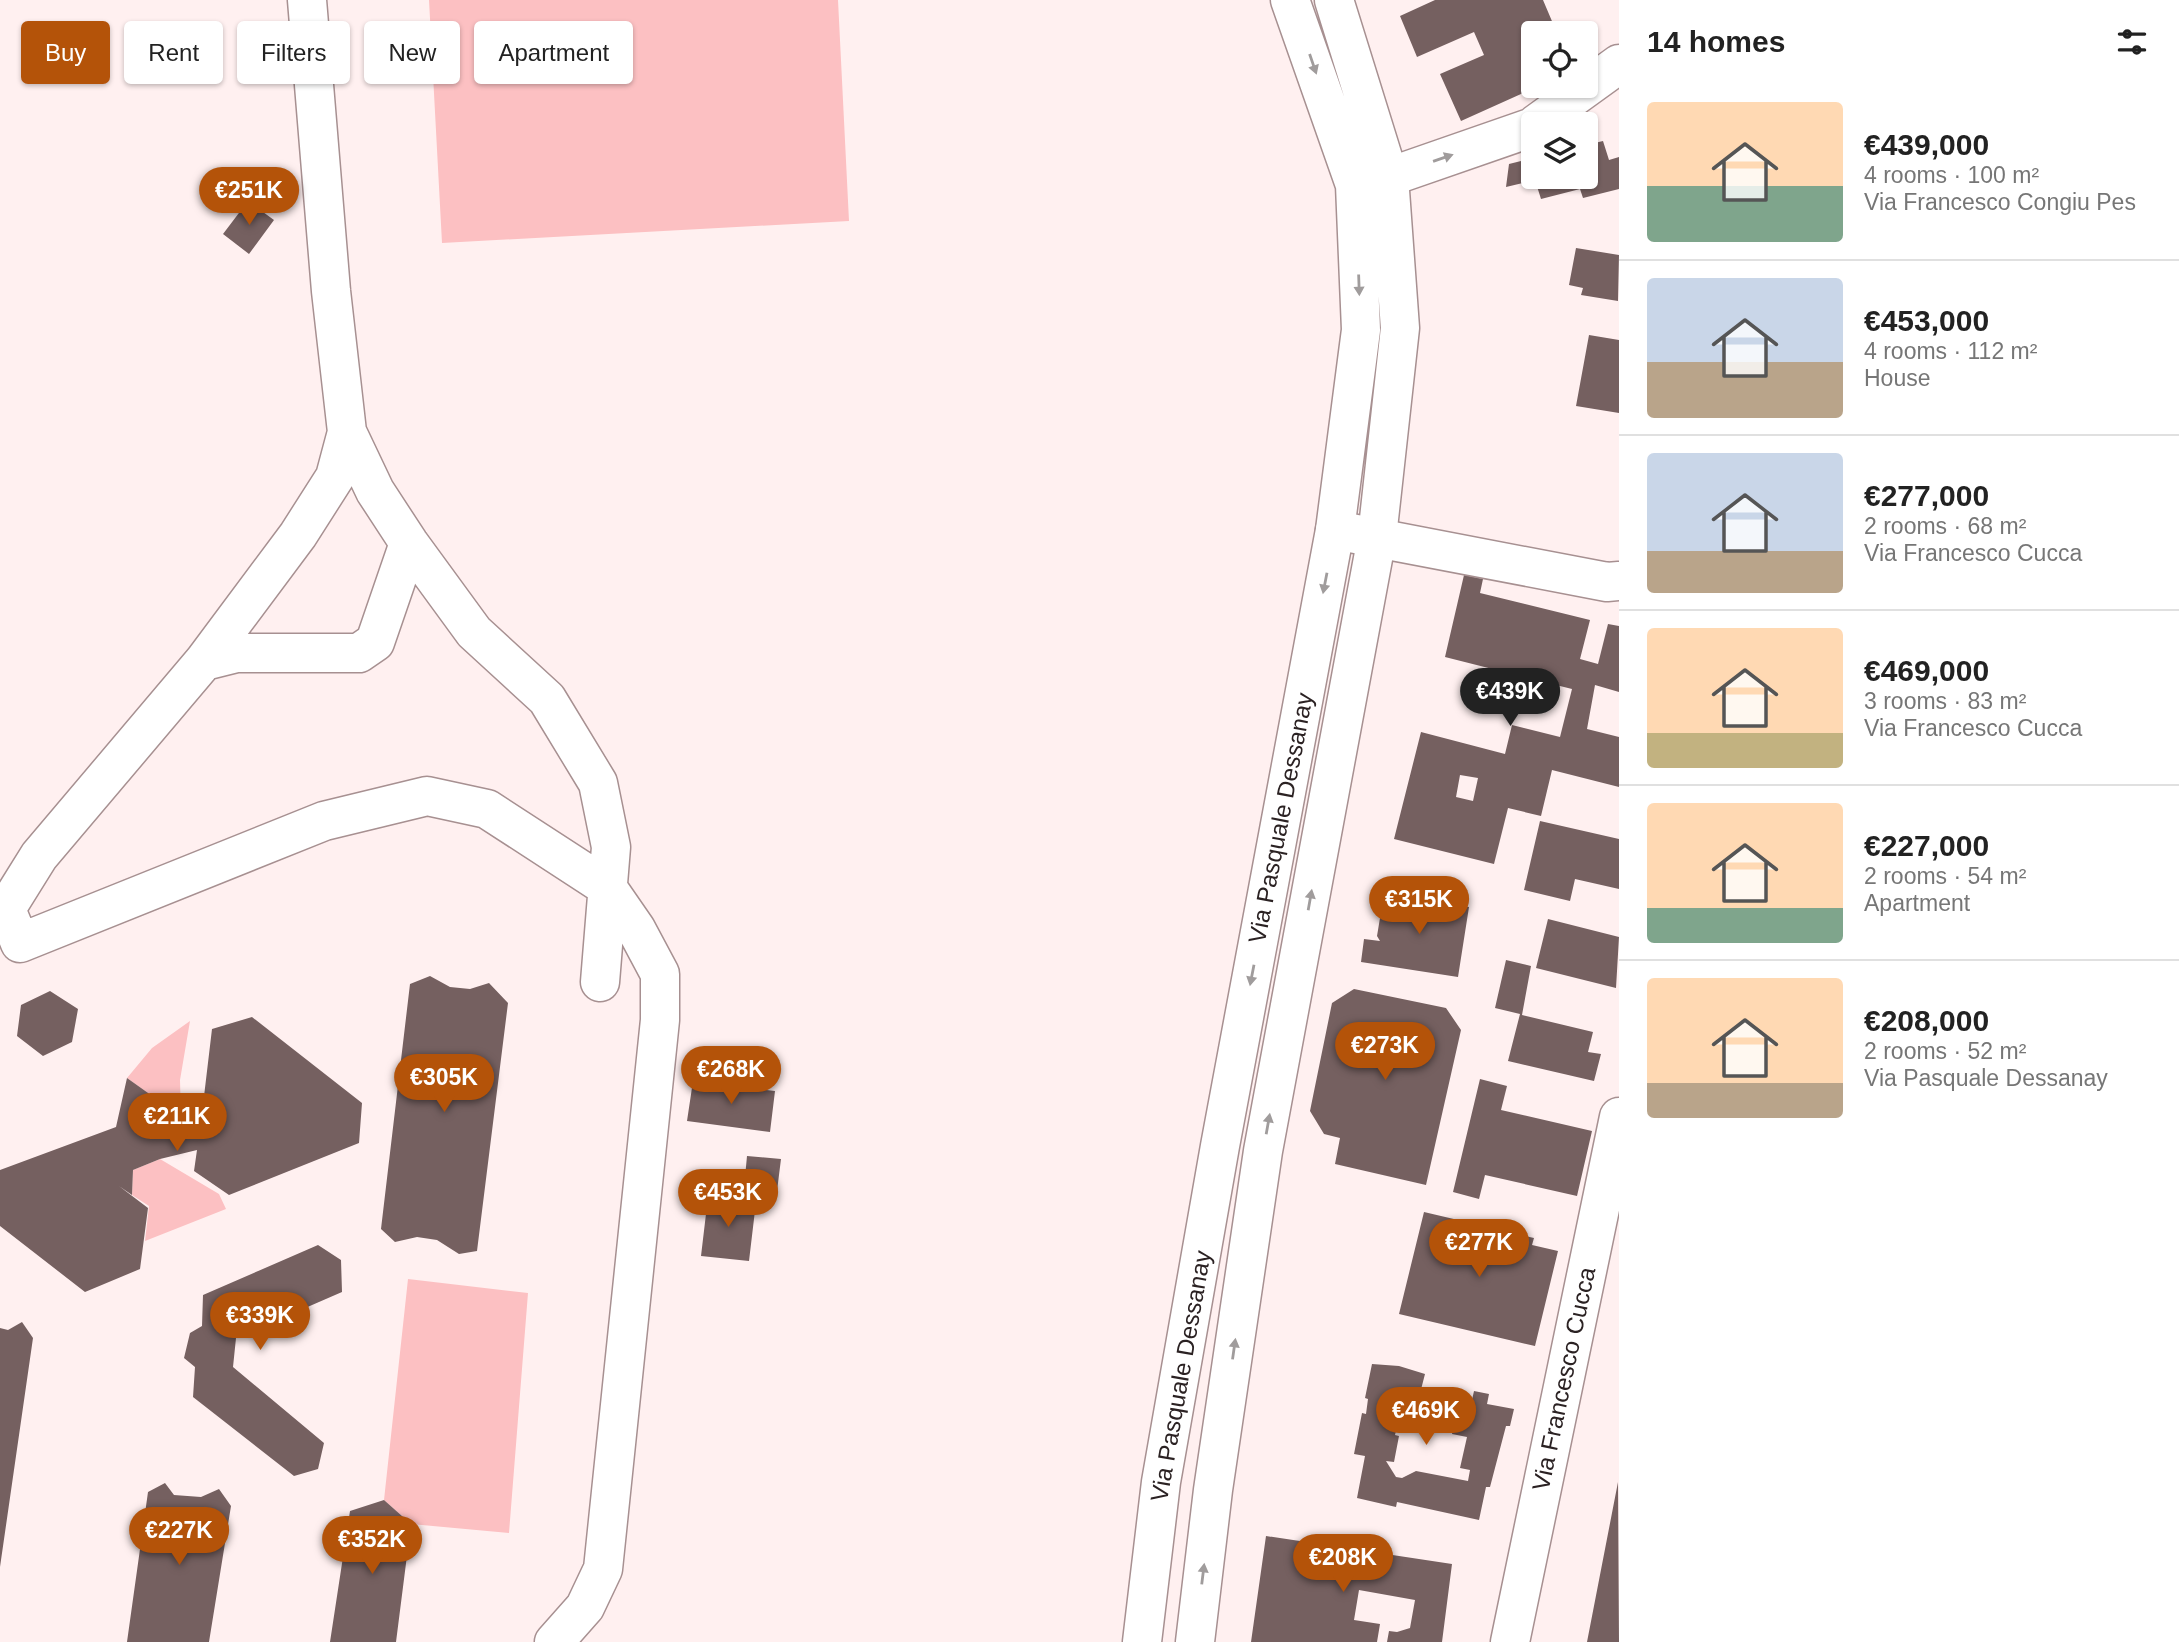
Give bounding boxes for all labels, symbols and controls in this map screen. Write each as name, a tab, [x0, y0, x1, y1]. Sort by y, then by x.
chip: Buy	[21, 21, 110, 84]
chip: Rent	[124, 21, 223, 84]
chip: Filters	[237, 21, 350, 84]
chip: New	[364, 21, 460, 84]
chip: Apartment	[474, 21, 633, 84]
map controls	[1521, 21, 1598, 189]
button: locate	[1521, 21, 1598, 98]
icon: filters	[2113, 23, 2151, 61]
text: 14 homes	[1647, 25, 1785, 58]
one-way arrow	[1308, 54, 1319, 75]
button: layers	[1521, 112, 1598, 189]
text: €439,000	[1864, 128, 1989, 161]
icon: home	[1703, 130, 1787, 214]
one-way arrow	[1433, 152, 1454, 163]
text: 4 rooms · 100 m²	[1864, 162, 2039, 188]
pin: €251K	[200, 168, 298, 227]
text: €251K	[215, 177, 283, 203]
text: Via Francesco Congiu Pes	[1864, 189, 2136, 215]
one-way arrow	[1353, 274, 1364, 296]
text: €453,000	[1864, 304, 1989, 337]
icon: home	[1703, 306, 1787, 390]
text: 4 rooms · 112 m²	[1864, 338, 2037, 364]
text: House	[1864, 365, 1930, 391]
text: €277,000	[1864, 479, 1989, 512]
icon: home	[1703, 481, 1787, 565]
text: 2 rooms · 68 m²	[1864, 513, 2026, 539]
text: Via Francesco Cucca	[1864, 540, 2082, 566]
one-way arrow	[1319, 572, 1330, 594]
text: €469,000	[1864, 654, 1989, 687]
icon: home	[1703, 656, 1787, 740]
pin: €439K	[1461, 668, 1559, 728]
text: €439K	[1476, 678, 1544, 704]
text: 3 rooms · 83 m²	[1864, 688, 2026, 714]
street label: Via Pasquale Dessanay	[1243, 690, 1318, 945]
text: Via Francesco Cucca	[1864, 715, 2082, 741]
text: €227,000	[1864, 829, 1989, 862]
icon: home	[1703, 831, 1787, 915]
text: 2 rooms · 54 m²	[1864, 863, 2026, 889]
pin: €315K	[1370, 876, 1468, 936]
text: €315K	[1385, 886, 1453, 912]
one-way arrow	[1304, 889, 1315, 911]
text: Apartment	[1864, 890, 1970, 916]
one-way arrow	[1246, 964, 1257, 986]
text: €208,000	[1864, 1004, 1989, 1037]
icon: home	[1703, 1006, 1787, 1090]
pin: €273K	[1336, 1023, 1434, 1082]
text: €273K	[1351, 1032, 1419, 1058]
text: 2 rooms · 52 m²	[1864, 1038, 2026, 1064]
pin: €268K	[682, 1046, 780, 1106]
pin: €305K	[395, 1054, 493, 1114]
text: €268K	[697, 1056, 765, 1082]
text: €305K	[410, 1064, 478, 1090]
text: Via Pasquale Dessanay	[1864, 1065, 2108, 1091]
pin: €211K	[128, 1094, 226, 1153]
text: €211K	[144, 1103, 210, 1129]
one-way arrow	[1263, 1113, 1274, 1135]
pin: €453K	[679, 1170, 777, 1229]
text: €453K	[694, 1179, 762, 1205]
pin: €277K	[1430, 1220, 1528, 1279]
text: €277K	[1445, 1229, 1513, 1255]
street label: Via Pasquale Dessanay	[1145, 1248, 1216, 1504]
street label: Via Francesco Cucca	[1527, 1264, 1601, 1493]
pin: €339K	[211, 1292, 309, 1352]
text: €339K	[226, 1302, 294, 1328]
one-way arrow	[1229, 1338, 1240, 1360]
pin: €469K	[1377, 1388, 1475, 1447]
text: €469K	[1392, 1397, 1460, 1423]
pin: €227K	[130, 1508, 228, 1567]
pin: €352K	[323, 1516, 421, 1576]
text: €227K	[145, 1517, 213, 1543]
text: €352K	[338, 1526, 406, 1552]
pin: €208K	[1294, 1534, 1392, 1594]
text: €208K	[1309, 1544, 1377, 1570]
one-way arrow	[1198, 1563, 1209, 1585]

